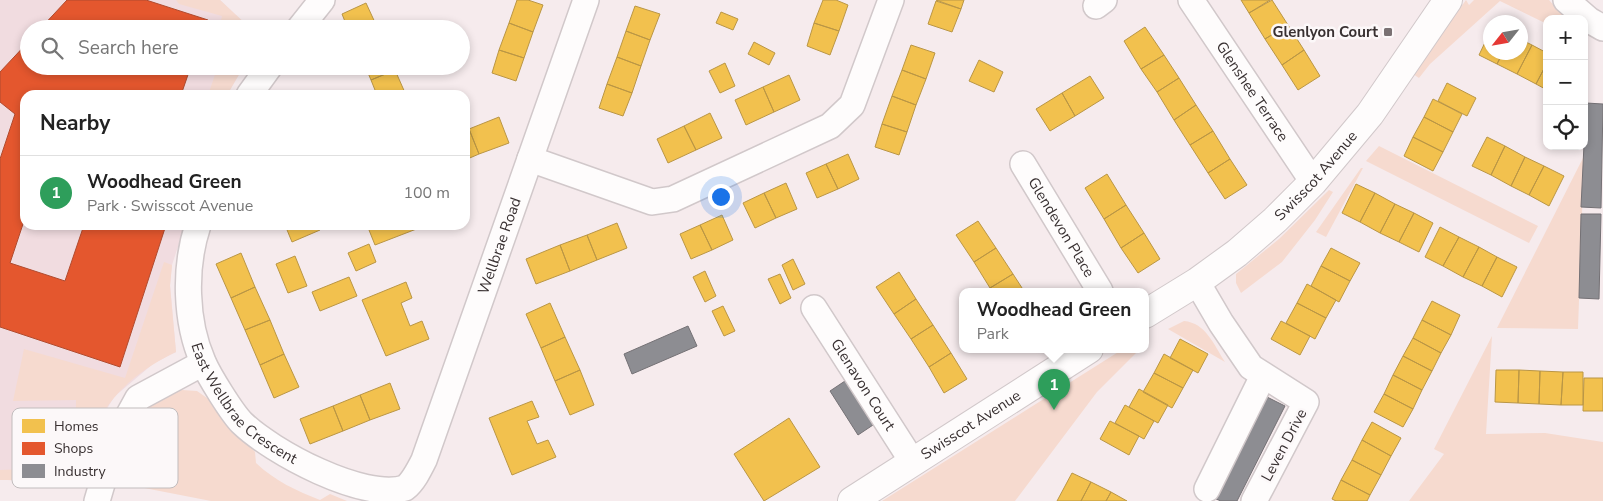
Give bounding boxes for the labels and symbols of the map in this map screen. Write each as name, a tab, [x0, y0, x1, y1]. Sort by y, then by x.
north arrow	[1483, 15, 1528, 60]
place label: Glenlyon Court	[1273, 22, 1378, 42]
marker: Glenlyon Court	[1382, 26, 1394, 38]
street label: Glenshee Terrace	[1211, 37, 1293, 145]
street label: Swisscot Avenue	[1270, 127, 1362, 225]
street label: Glendevon Place	[1023, 174, 1099, 281]
your location	[708, 184, 734, 210]
street label: Wellbrae Road	[473, 195, 526, 297]
street label: Glenavon Court	[826, 335, 900, 435]
street label: East Wellbrae Crescent	[187, 340, 301, 469]
pin: 1	[1038, 369, 1070, 410]
street label: Swisscot Avenue	[917, 385, 1024, 464]
street label: Leven Drive	[1257, 405, 1311, 485]
legend	[12, 408, 178, 488]
text: Homes	[54, 417, 99, 436]
text: Shops	[54, 439, 94, 458]
text: Industry	[54, 462, 107, 481]

